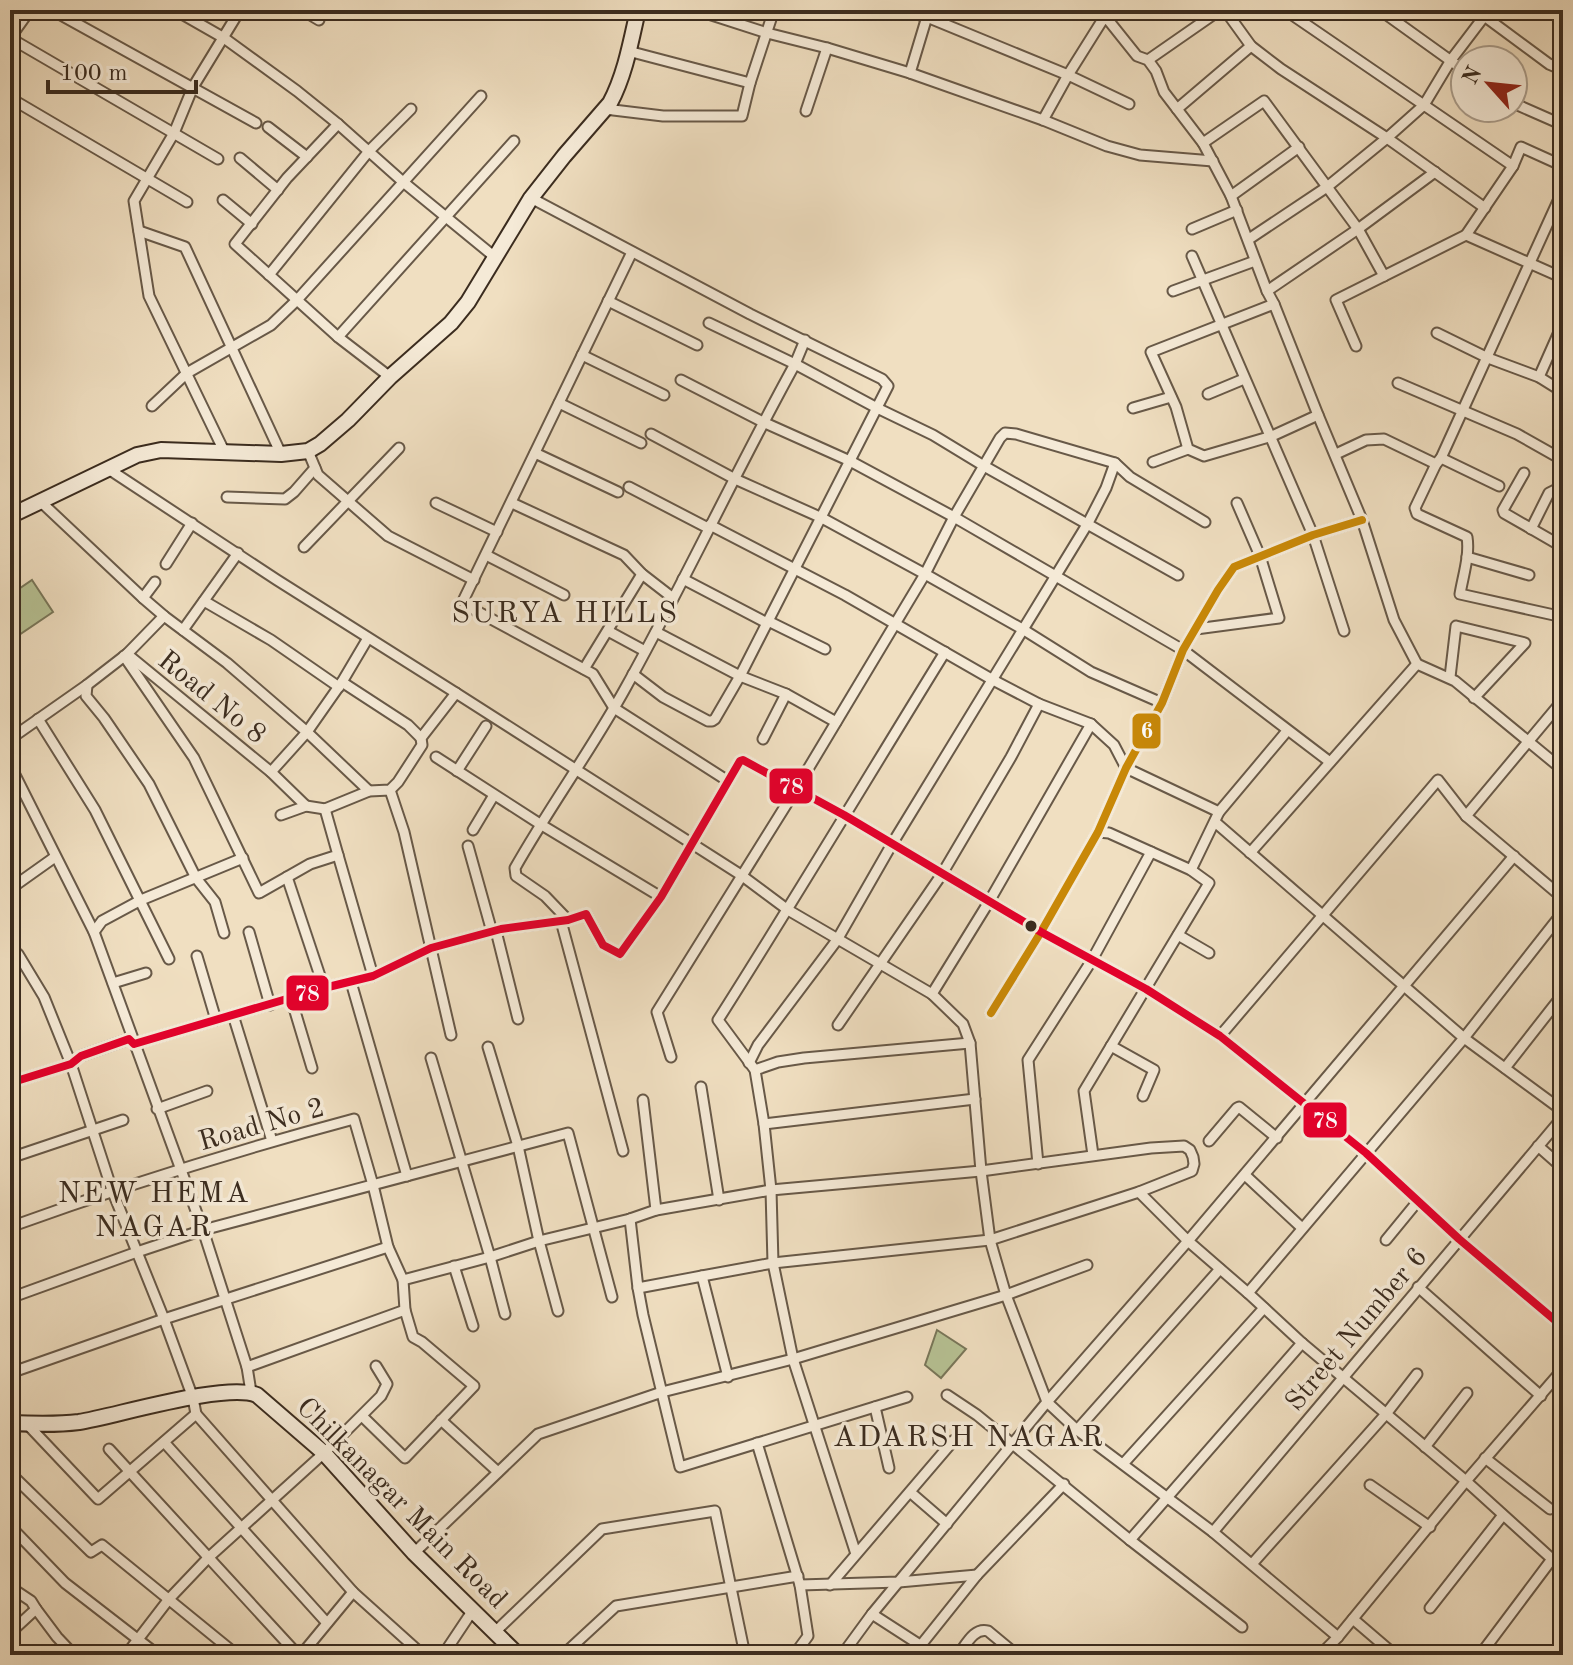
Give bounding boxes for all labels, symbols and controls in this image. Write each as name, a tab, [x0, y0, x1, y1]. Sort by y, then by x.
scale bar	[48, 44, 196, 94]
north arrow	[1449, 44, 1529, 124]
text: 100 m	[60, 62, 128, 86]
text: N	[1459, 63, 1487, 88]
district label: SURYA HILLS	[451, 599, 679, 629]
street label: Road No 8	[152, 647, 270, 750]
line badge: 6	[1131, 712, 1162, 750]
text: 6	[1141, 721, 1153, 743]
line badge: 78	[768, 767, 814, 805]
text: 78	[778, 777, 804, 799]
unlabelled marker	[1023, 918, 1039, 934]
line badge: 78	[285, 974, 330, 1012]
text: 78	[294, 984, 320, 1006]
street label: Road No 2	[196, 1095, 328, 1157]
line badge: 78	[1302, 1101, 1348, 1139]
text: 78	[1312, 1111, 1338, 1133]
district label: NEW HEMA NAGAR	[58, 1179, 250, 1243]
street label: Street Number 6	[1281, 1243, 1433, 1417]
street label: Chilkanagar Main Road	[290, 1393, 512, 1615]
district label: ADARSH NAGAR	[833, 1423, 1105, 1453]

